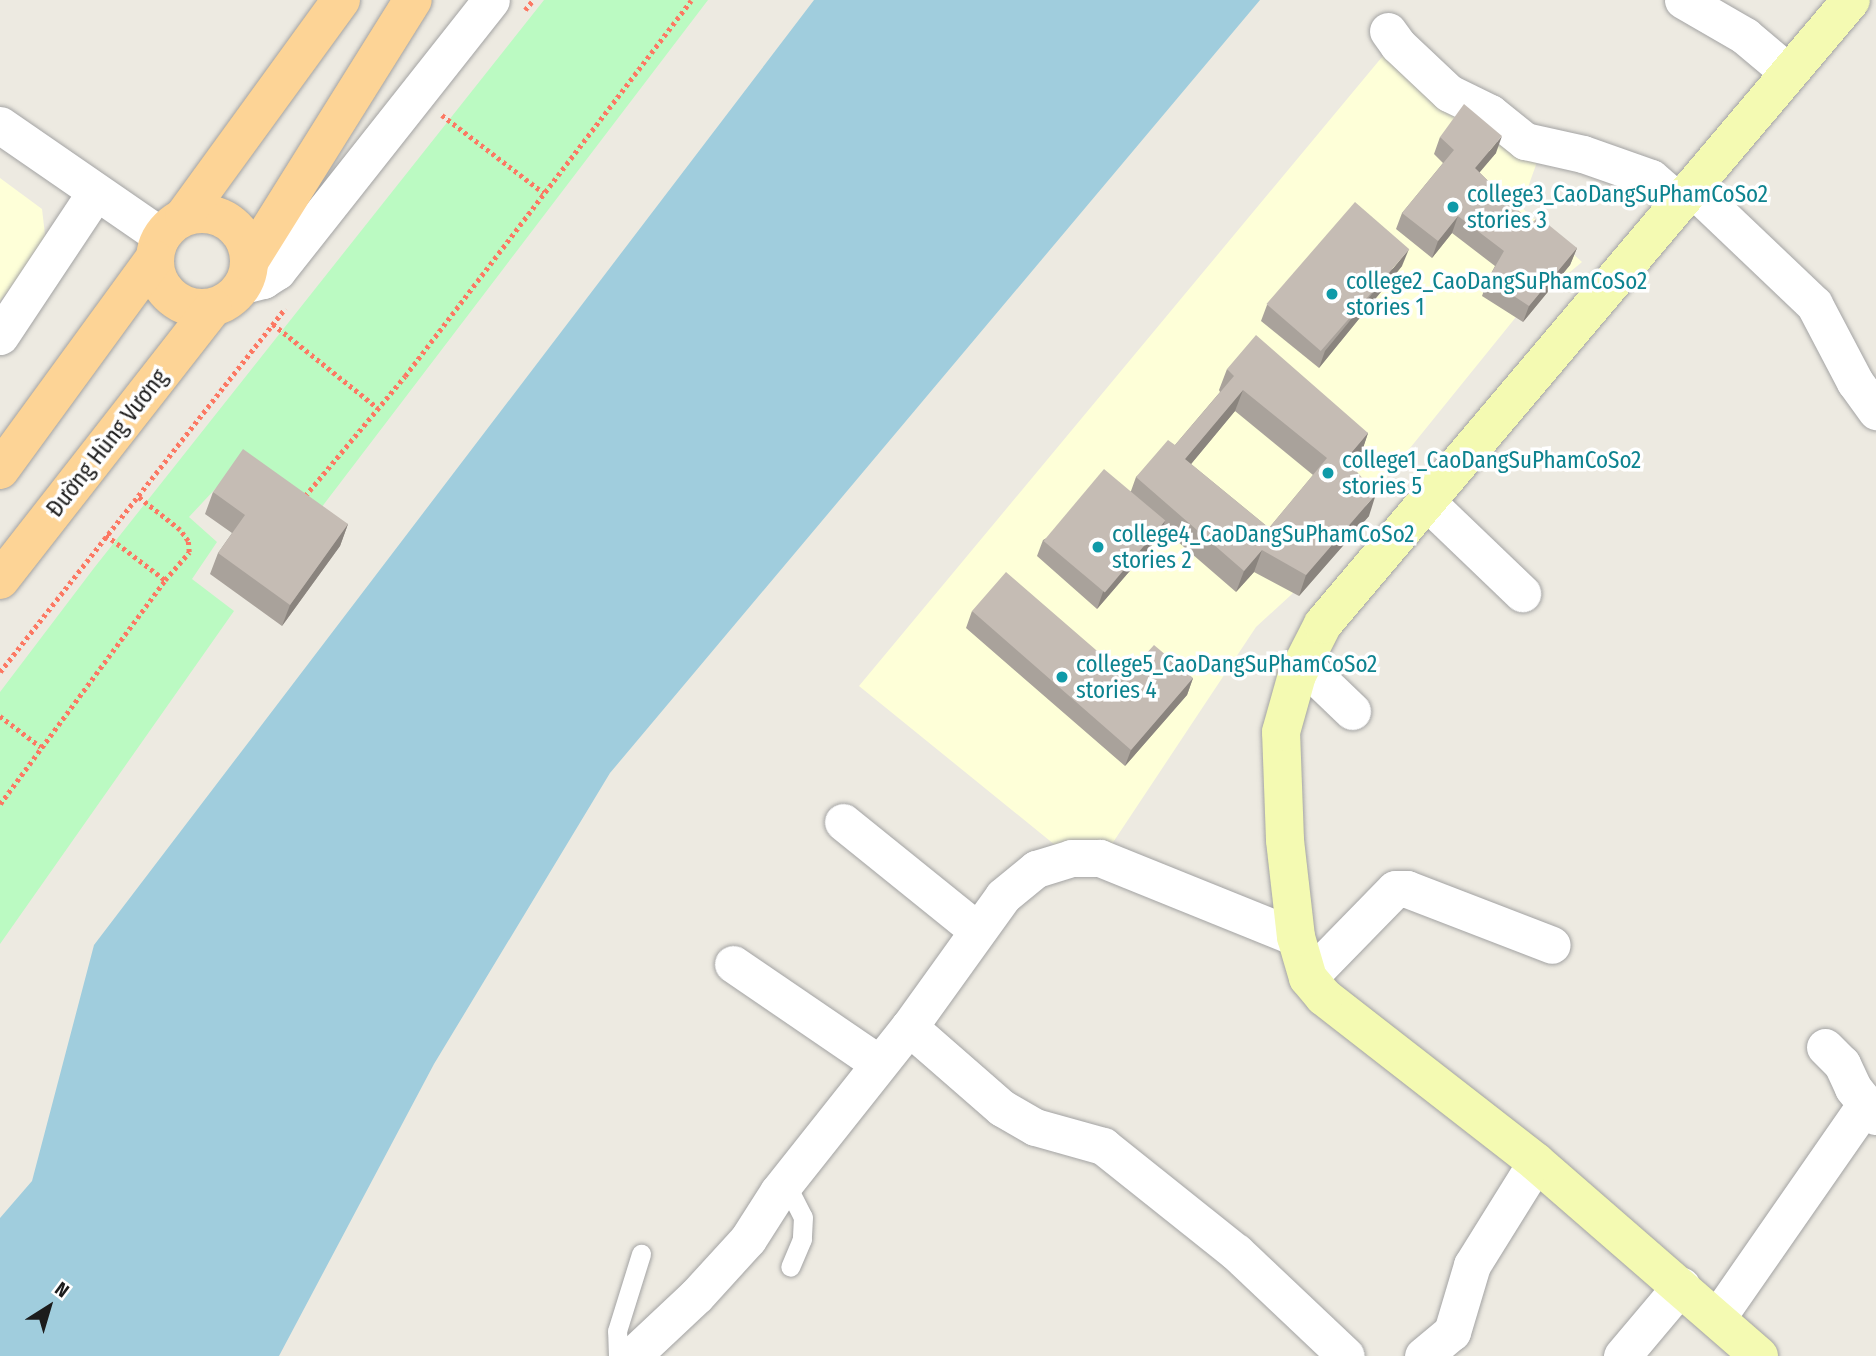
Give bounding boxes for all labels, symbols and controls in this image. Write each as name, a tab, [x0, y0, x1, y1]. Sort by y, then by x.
place label: college3_CaoDangSuPhamCoSo2 stories 3	[1467, 180, 1768, 234]
marker: college3_CaoDangSuPhamCoSo2 stories 3	[1445, 199, 1461, 215]
place label: college2_CaoDangSuPhamCoSo2 stories 1	[1346, 267, 1647, 321]
marker: college2_CaoDangSuPhamCoSo2 stories 1	[1324, 286, 1340, 302]
street label: Đường Hùng Vương	[41, 364, 173, 522]
place label: college1_CaoDangSuPhamCoSo2 stories 5	[1342, 446, 1641, 500]
marker: college1_CaoDangSuPhamCoSo2 stories 5	[1320, 465, 1336, 481]
place label: college4_CaoDangSuPhamCoSo2 stories 2	[1112, 520, 1414, 574]
marker: college4_CaoDangSuPhamCoSo2 stories 2	[1090, 539, 1106, 555]
place label: college5_CaoDangSuPhamCoSo2 stories 4	[1076, 650, 1377, 704]
marker: college5_CaoDangSuPhamCoSo2 stories 4	[1054, 669, 1070, 685]
north arrow	[14, 1272, 84, 1342]
text: N	[50, 1277, 73, 1302]

